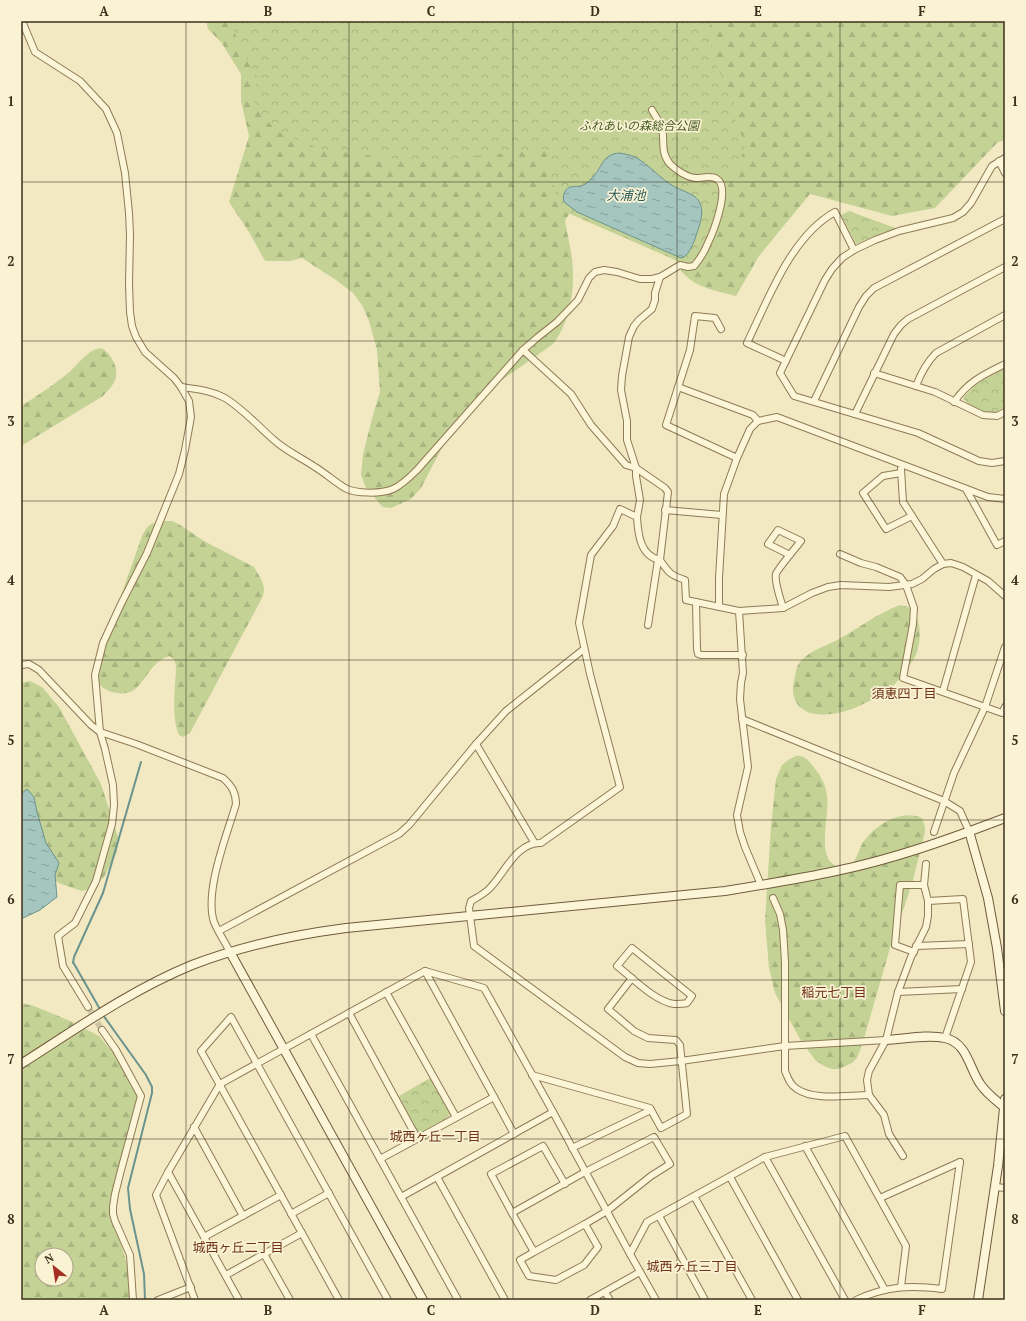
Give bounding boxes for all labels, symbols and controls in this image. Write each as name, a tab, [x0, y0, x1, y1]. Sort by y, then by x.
text: A	[99, 2, 109, 20]
text: B	[264, 2, 272, 20]
text: C	[427, 2, 435, 20]
text: D	[590, 2, 600, 20]
text: E	[754, 2, 762, 20]
text: F	[918, 2, 926, 20]
text: 1	[7, 92, 15, 110]
text: 1	[1011, 92, 1019, 110]
park label: ふれあいの森総合公園	[579, 118, 701, 133]
water label: 大浦池	[606, 186, 647, 204]
text: 2	[7, 252, 15, 270]
text: 2	[1011, 252, 1019, 270]
text: 3	[7, 412, 15, 430]
text: 3	[1011, 412, 1019, 430]
text: 4	[7, 571, 15, 589]
text: 4	[1011, 571, 1019, 589]
district label: 須恵四丁目	[871, 684, 937, 702]
text: 5	[7, 731, 15, 749]
text: 5	[1011, 731, 1019, 749]
text: 6	[7, 890, 15, 908]
text: 6	[1011, 890, 1019, 908]
district label: 稲元七丁目	[801, 983, 867, 1001]
text: 7	[7, 1050, 15, 1068]
text: 7	[1011, 1050, 1019, 1068]
district label: 城西ヶ丘一丁目	[389, 1127, 481, 1145]
text: 8	[7, 1210, 15, 1228]
text: 8	[1011, 1210, 1019, 1228]
district label: 城西ヶ丘二丁目	[192, 1238, 284, 1256]
north arrow	[34, 1247, 74, 1287]
text: N	[42, 1250, 57, 1266]
district label: 城西ヶ丘三丁目	[646, 1257, 738, 1275]
text: A	[99, 1301, 109, 1319]
text: B	[264, 1301, 272, 1319]
text: C	[427, 1301, 435, 1319]
text: D	[590, 1301, 600, 1319]
text: E	[754, 1301, 762, 1319]
text: F	[918, 1301, 926, 1319]

